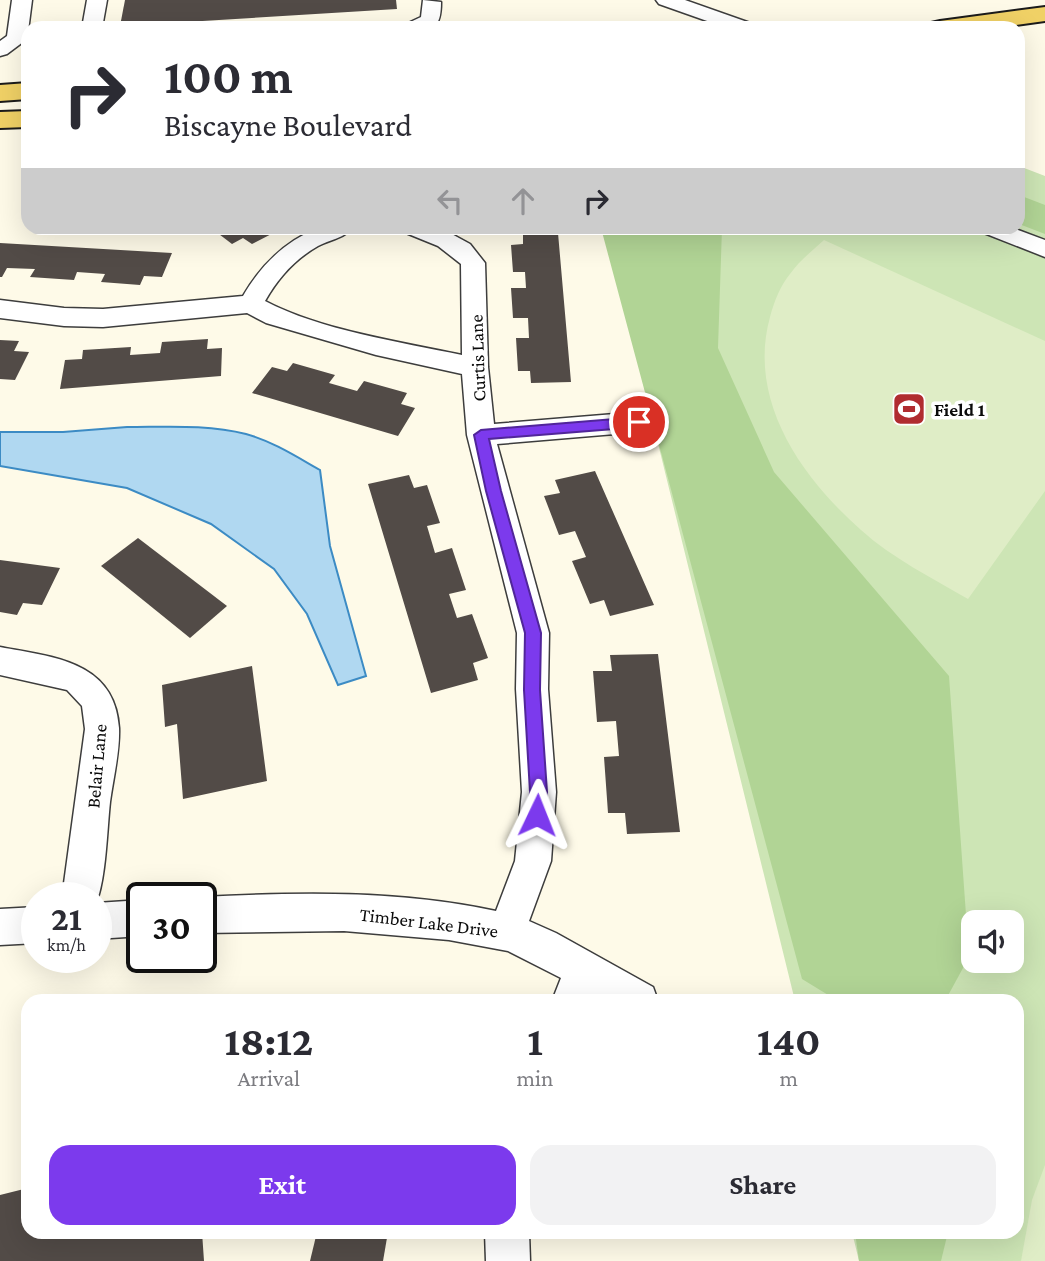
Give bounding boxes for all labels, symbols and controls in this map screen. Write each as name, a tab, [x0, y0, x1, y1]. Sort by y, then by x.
icon: right	[49, 49, 140, 140]
text: 100 m	[164, 49, 293, 104]
text: Biscayne Boulevard	[164, 107, 412, 143]
icon: left	[431, 182, 469, 220]
icon: ahead	[504, 182, 542, 220]
icon: right	[577, 182, 615, 220]
street label: Curtis Lane	[465, 314, 490, 402]
sports icon: Field 1	[890, 390, 928, 428]
pin	[609, 392, 669, 452]
place label: Field 1	[934, 399, 985, 420]
icon: arrive	[620, 403, 658, 441]
street label: Belair Lane	[82, 723, 111, 809]
position arrow	[500, 778, 574, 852]
speed limit sign: 30	[126, 882, 217, 973]
text: 21	[51, 899, 82, 938]
street label: Timber Lake Drive	[358, 904, 499, 941]
map controls	[961, 910, 1024, 973]
button: sound	[961, 910, 1024, 973]
text: km/h	[47, 935, 86, 955]
text: 18:12	[224, 1017, 313, 1064]
text: 1	[527, 1017, 543, 1064]
text: 140	[757, 1017, 821, 1064]
text: Arrival	[238, 1065, 300, 1091]
text: min	[517, 1065, 553, 1091]
text: m	[779, 1065, 798, 1091]
button: Exit	[49, 1145, 516, 1225]
button: Share	[530, 1145, 996, 1225]

